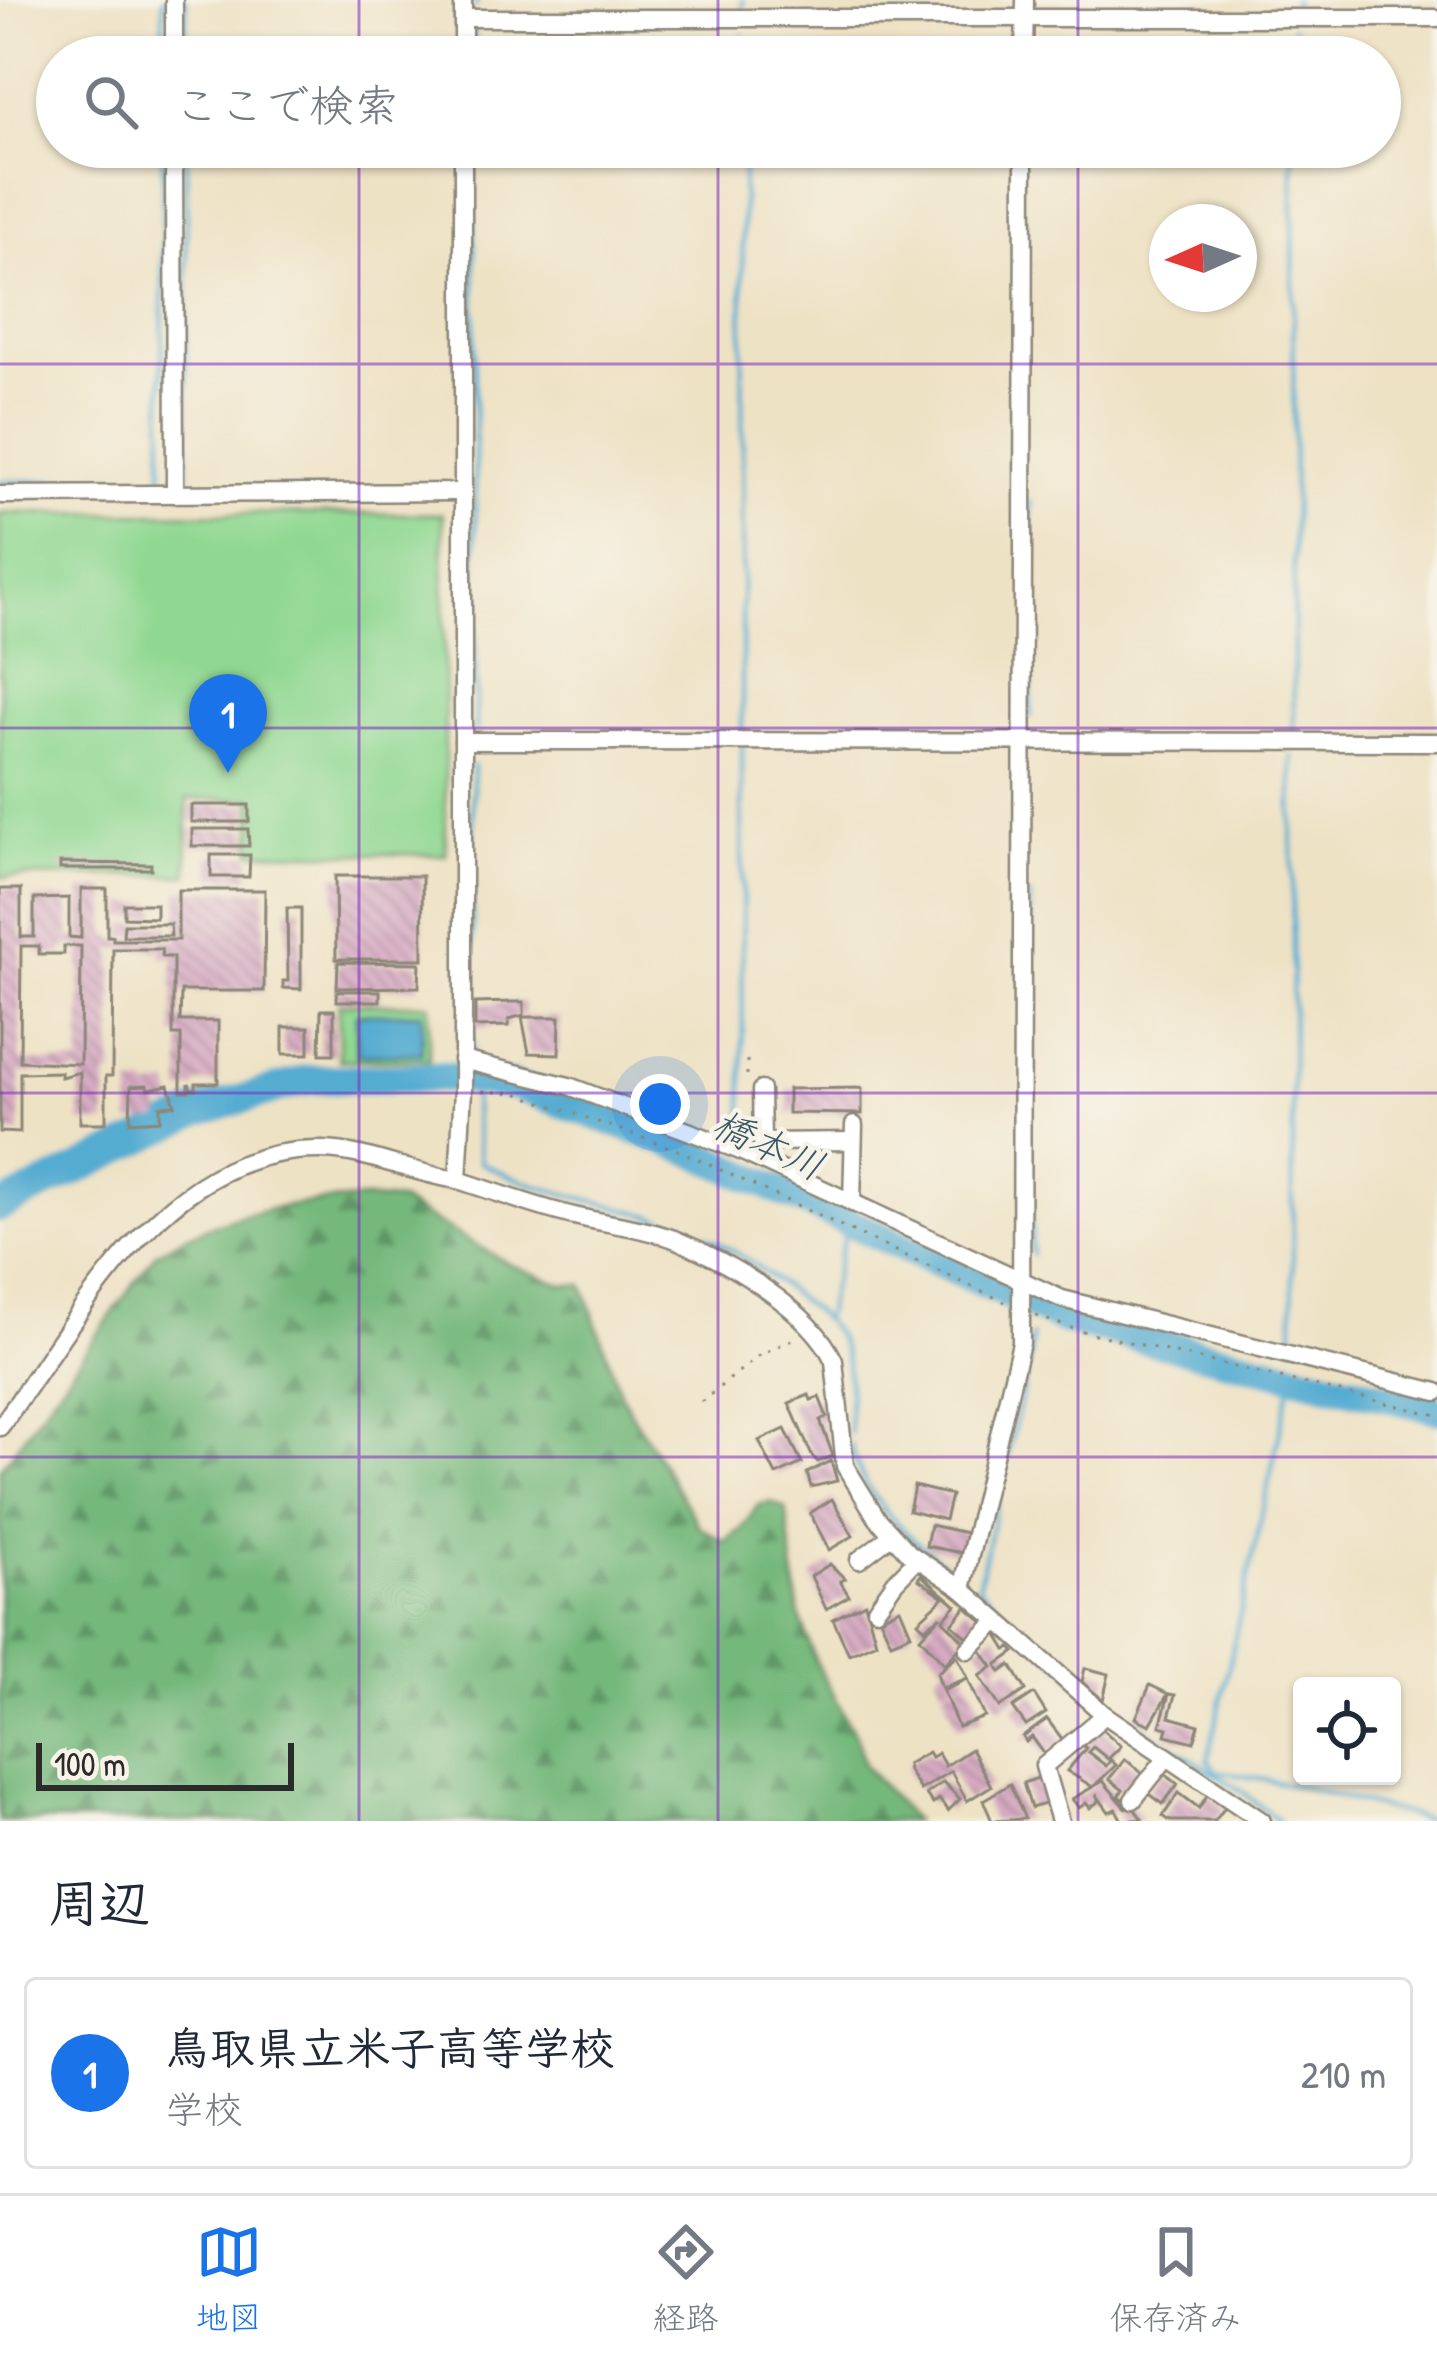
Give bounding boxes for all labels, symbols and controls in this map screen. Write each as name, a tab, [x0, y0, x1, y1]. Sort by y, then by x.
search box	[36, 36, 1401, 168]
icon: search	[78, 69, 144, 135]
text: ここで検索	[174, 74, 399, 135]
north arrow	[1149, 204, 1257, 312]
pin: 1	[189, 674, 267, 773]
your location	[630, 1074, 690, 1134]
water label: 橋本川	[705, 1096, 833, 1192]
map controls	[1293, 1677, 1401, 1785]
button: locate	[1293, 1677, 1401, 1785]
scale bar	[36, 1737, 294, 1790]
text: 100 m	[54, 1742, 126, 1786]
text: 周辺	[48, 1868, 150, 1937]
text: 鳥取県立米子高等学校	[165, 2017, 615, 2078]
text: 1	[83, 2047, 97, 2100]
text: 210 m	[1301, 2047, 1386, 2100]
text: 学校	[165, 2082, 243, 2135]
tab: 地図	[196, 2219, 262, 2339]
tab: 経路	[653, 2219, 719, 2339]
tab: 保存済み	[1110, 2219, 1242, 2339]

